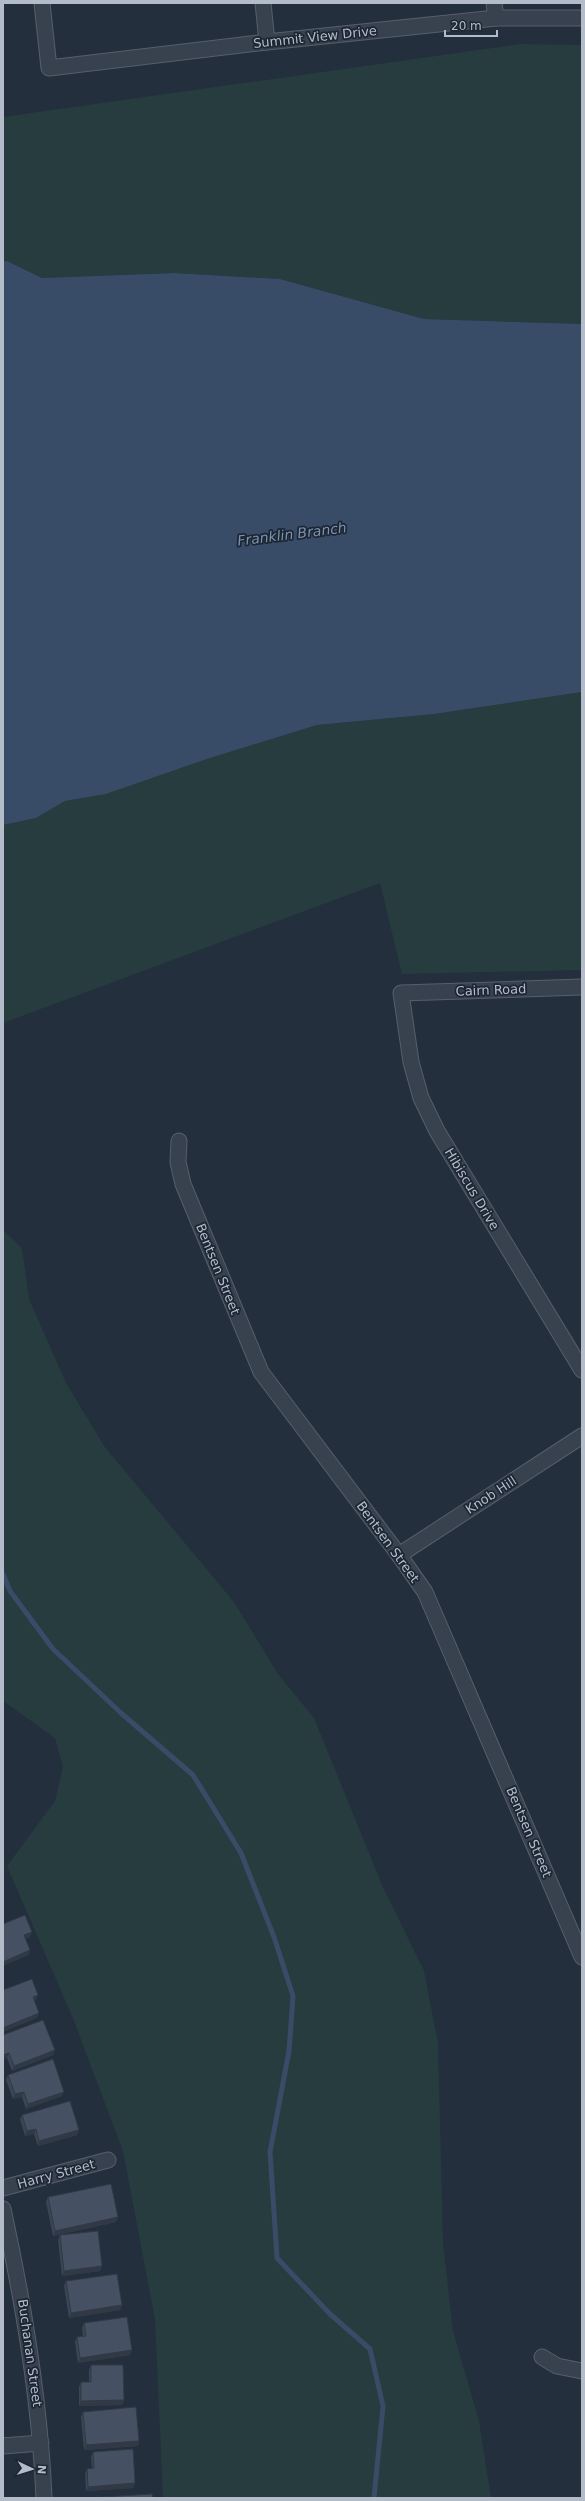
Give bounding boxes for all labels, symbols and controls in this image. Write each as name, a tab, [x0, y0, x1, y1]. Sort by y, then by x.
scale bar	[445, 12, 497, 38]
text: 20 m	[451, 19, 482, 33]
street label: Summit View Drive	[252, 23, 378, 51]
water label: Franklin Branch	[237, 519, 347, 549]
street label: Cairn Road	[455, 981, 527, 999]
street label: Hibiscus Drive	[442, 1145, 502, 1233]
street label: Bentsen Street	[193, 1221, 243, 1317]
street label: Knob Hill	[463, 1473, 519, 1517]
street label: Bentsen Street	[353, 1498, 423, 1586]
street label: Bentsen Street	[503, 1784, 555, 1880]
street label: Harry Street	[16, 2156, 96, 2192]
street label: Buchanan Street	[15, 2298, 45, 2408]
north arrow	[12, 2449, 52, 2489]
text: N	[35, 2465, 48, 2475]

